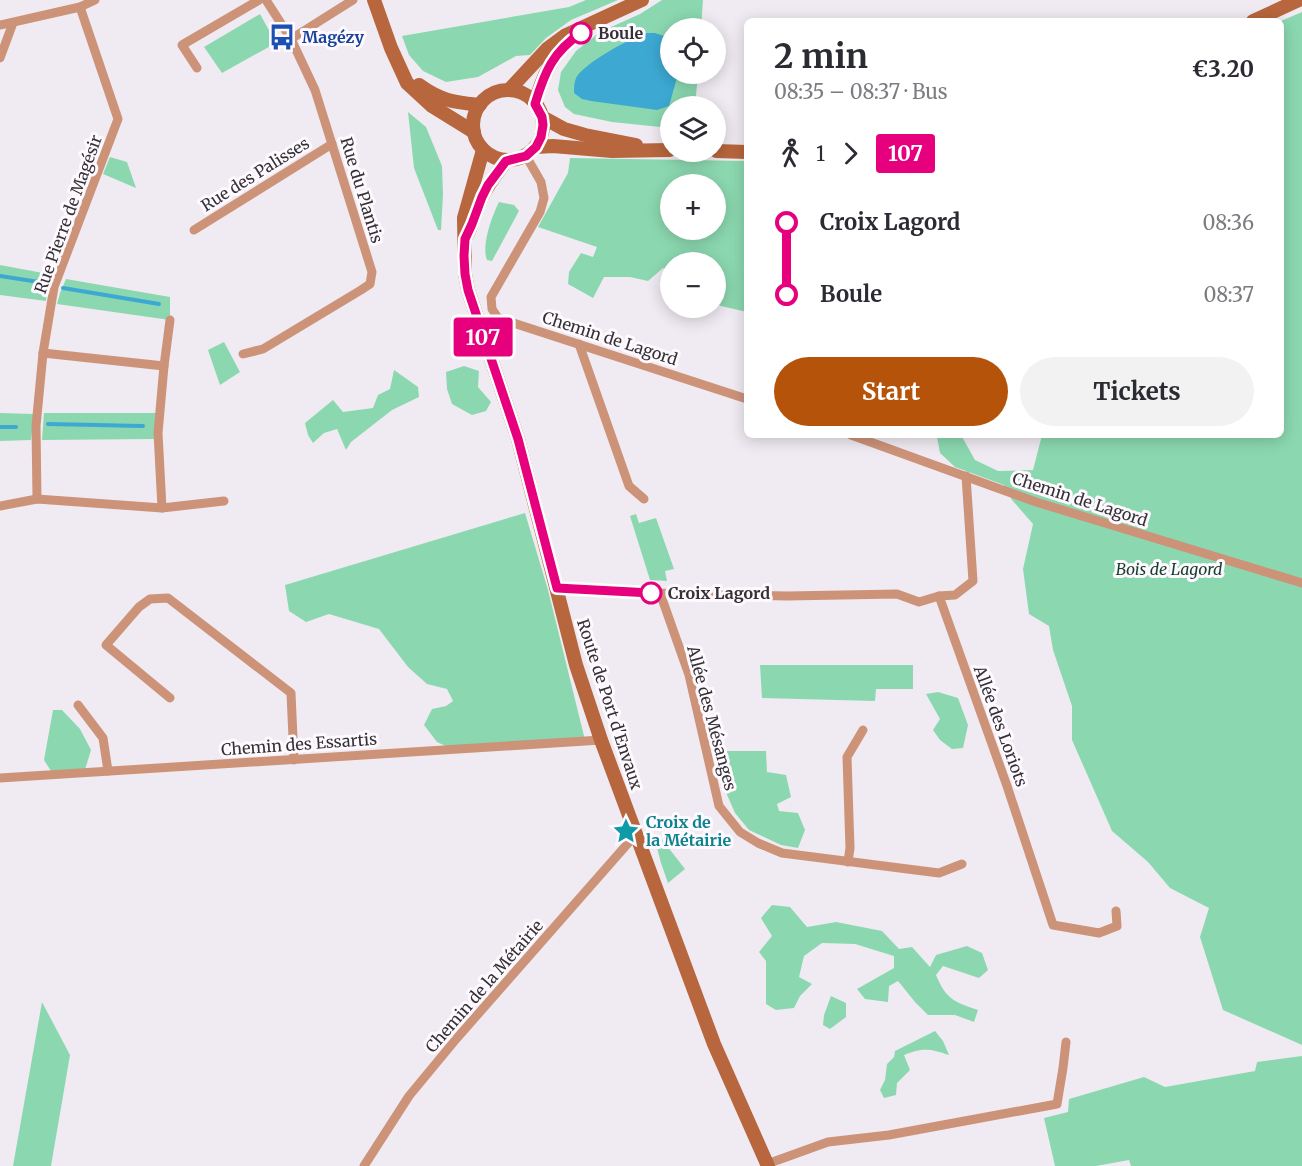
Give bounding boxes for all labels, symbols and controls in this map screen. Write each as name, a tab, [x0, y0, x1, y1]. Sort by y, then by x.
map controls	[660, 18, 726, 318]
button: locate	[660, 18, 726, 84]
bus stop icon: Magézy	[267, 22, 297, 52]
marker: Boule	[570, 22, 592, 44]
place label: Boule	[598, 23, 643, 43]
place label: Magézy	[302, 27, 365, 47]
text: 2 min	[774, 36, 868, 77]
text: €3.20	[1192, 55, 1254, 83]
text: 08:35 – 08:37 · Bus	[774, 79, 948, 104]
button: layers	[660, 96, 726, 162]
street label: Rue Pierre de Magésir	[30, 132, 106, 296]
street label: Rue des Palisses	[197, 133, 313, 215]
street label: Rue du Plantis	[336, 135, 388, 246]
icon: walk	[774, 137, 807, 170]
icon: forward	[834, 137, 867, 170]
text: 107	[888, 140, 923, 167]
text: 1	[816, 141, 825, 166]
button: +	[660, 174, 726, 240]
text: Croix Lagord	[820, 208, 960, 236]
text: 08:36	[1202, 210, 1254, 235]
button: −	[660, 252, 726, 318]
text: Boule	[820, 280, 882, 308]
text: 08:37	[1204, 282, 1254, 307]
street label: Chemin de Lagord	[540, 307, 680, 369]
line badge: 107	[448, 318, 518, 356]
text: 107	[466, 324, 500, 351]
button: Start	[774, 357, 1008, 426]
button: Tickets	[1020, 357, 1254, 426]
street label: Chemin de Lagord	[1010, 468, 1150, 530]
park label: Bois de Lagord	[1116, 559, 1223, 579]
marker: Croix Lagord	[640, 582, 662, 604]
place label: Croix Lagord	[668, 583, 770, 603]
street label: Route de Port d'Envaux	[573, 616, 647, 792]
street label: Allée des Mésanges	[683, 642, 741, 793]
street label: Allée des Loriots	[969, 662, 1032, 789]
street label: Chemin des Essartis	[220, 729, 378, 759]
place label: Croix de la Métairie	[646, 812, 731, 850]
place icon: Croix de la Métairie	[611, 816, 641, 846]
street label: Chemin de la Métairie	[421, 916, 547, 1056]

